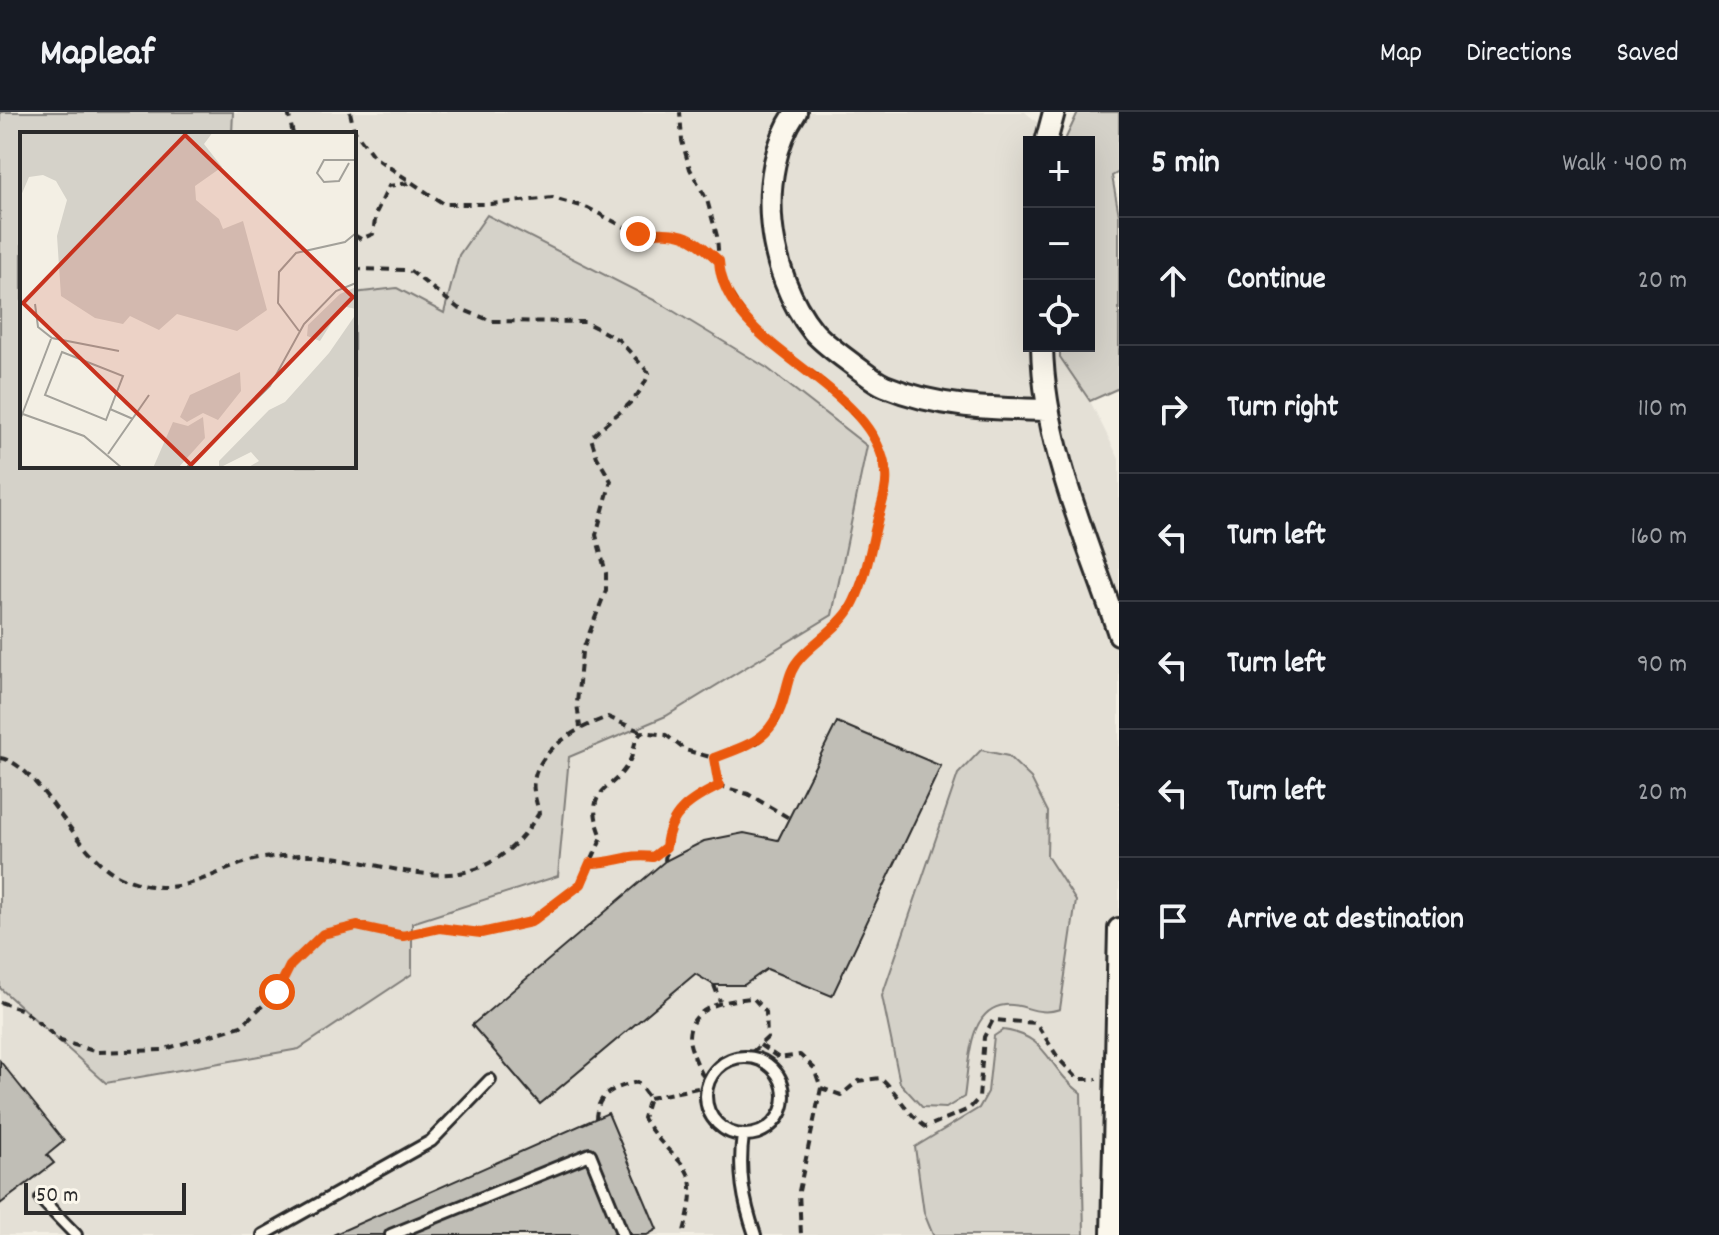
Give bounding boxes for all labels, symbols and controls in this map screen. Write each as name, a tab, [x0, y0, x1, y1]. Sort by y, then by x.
text: Mapleaf	[40, 28, 155, 83]
text: Map	[1380, 35, 1422, 75]
text: Directions	[1466, 35, 1572, 75]
text: Saved	[1616, 35, 1679, 75]
inset map	[20, 132, 356, 468]
map controls	[1023, 136, 1095, 352]
button: +	[1023, 136, 1095, 208]
text: 5 min	[1151, 140, 1220, 189]
text: Walk · 400 m	[1562, 146, 1687, 183]
button: −	[1023, 208, 1095, 280]
route end	[620, 216, 656, 252]
icon: ahead	[1151, 259, 1195, 303]
text: Continue	[1227, 260, 1326, 303]
text: 20 m	[1638, 263, 1687, 300]
button: locate	[1023, 280, 1095, 352]
icon: right	[1151, 387, 1195, 431]
text: Turn right	[1227, 388, 1338, 431]
text: 110 m	[1638, 391, 1687, 428]
icon: left	[1151, 515, 1195, 559]
text: Turn left	[1227, 516, 1326, 559]
text: 160 m	[1631, 519, 1687, 556]
icon: left	[1151, 643, 1195, 687]
text: Turn left	[1227, 644, 1326, 687]
text: 90 m	[1637, 647, 1687, 684]
icon: left	[1151, 771, 1195, 815]
text: Turn left	[1227, 772, 1326, 815]
text: 20 m	[1638, 775, 1687, 812]
icon: arrive	[1151, 899, 1195, 943]
text: Arrive at destination	[1227, 900, 1464, 943]
route start	[259, 974, 295, 1010]
scale bar	[24, 1179, 186, 1215]
text: 50 m	[36, 1181, 78, 1212]

